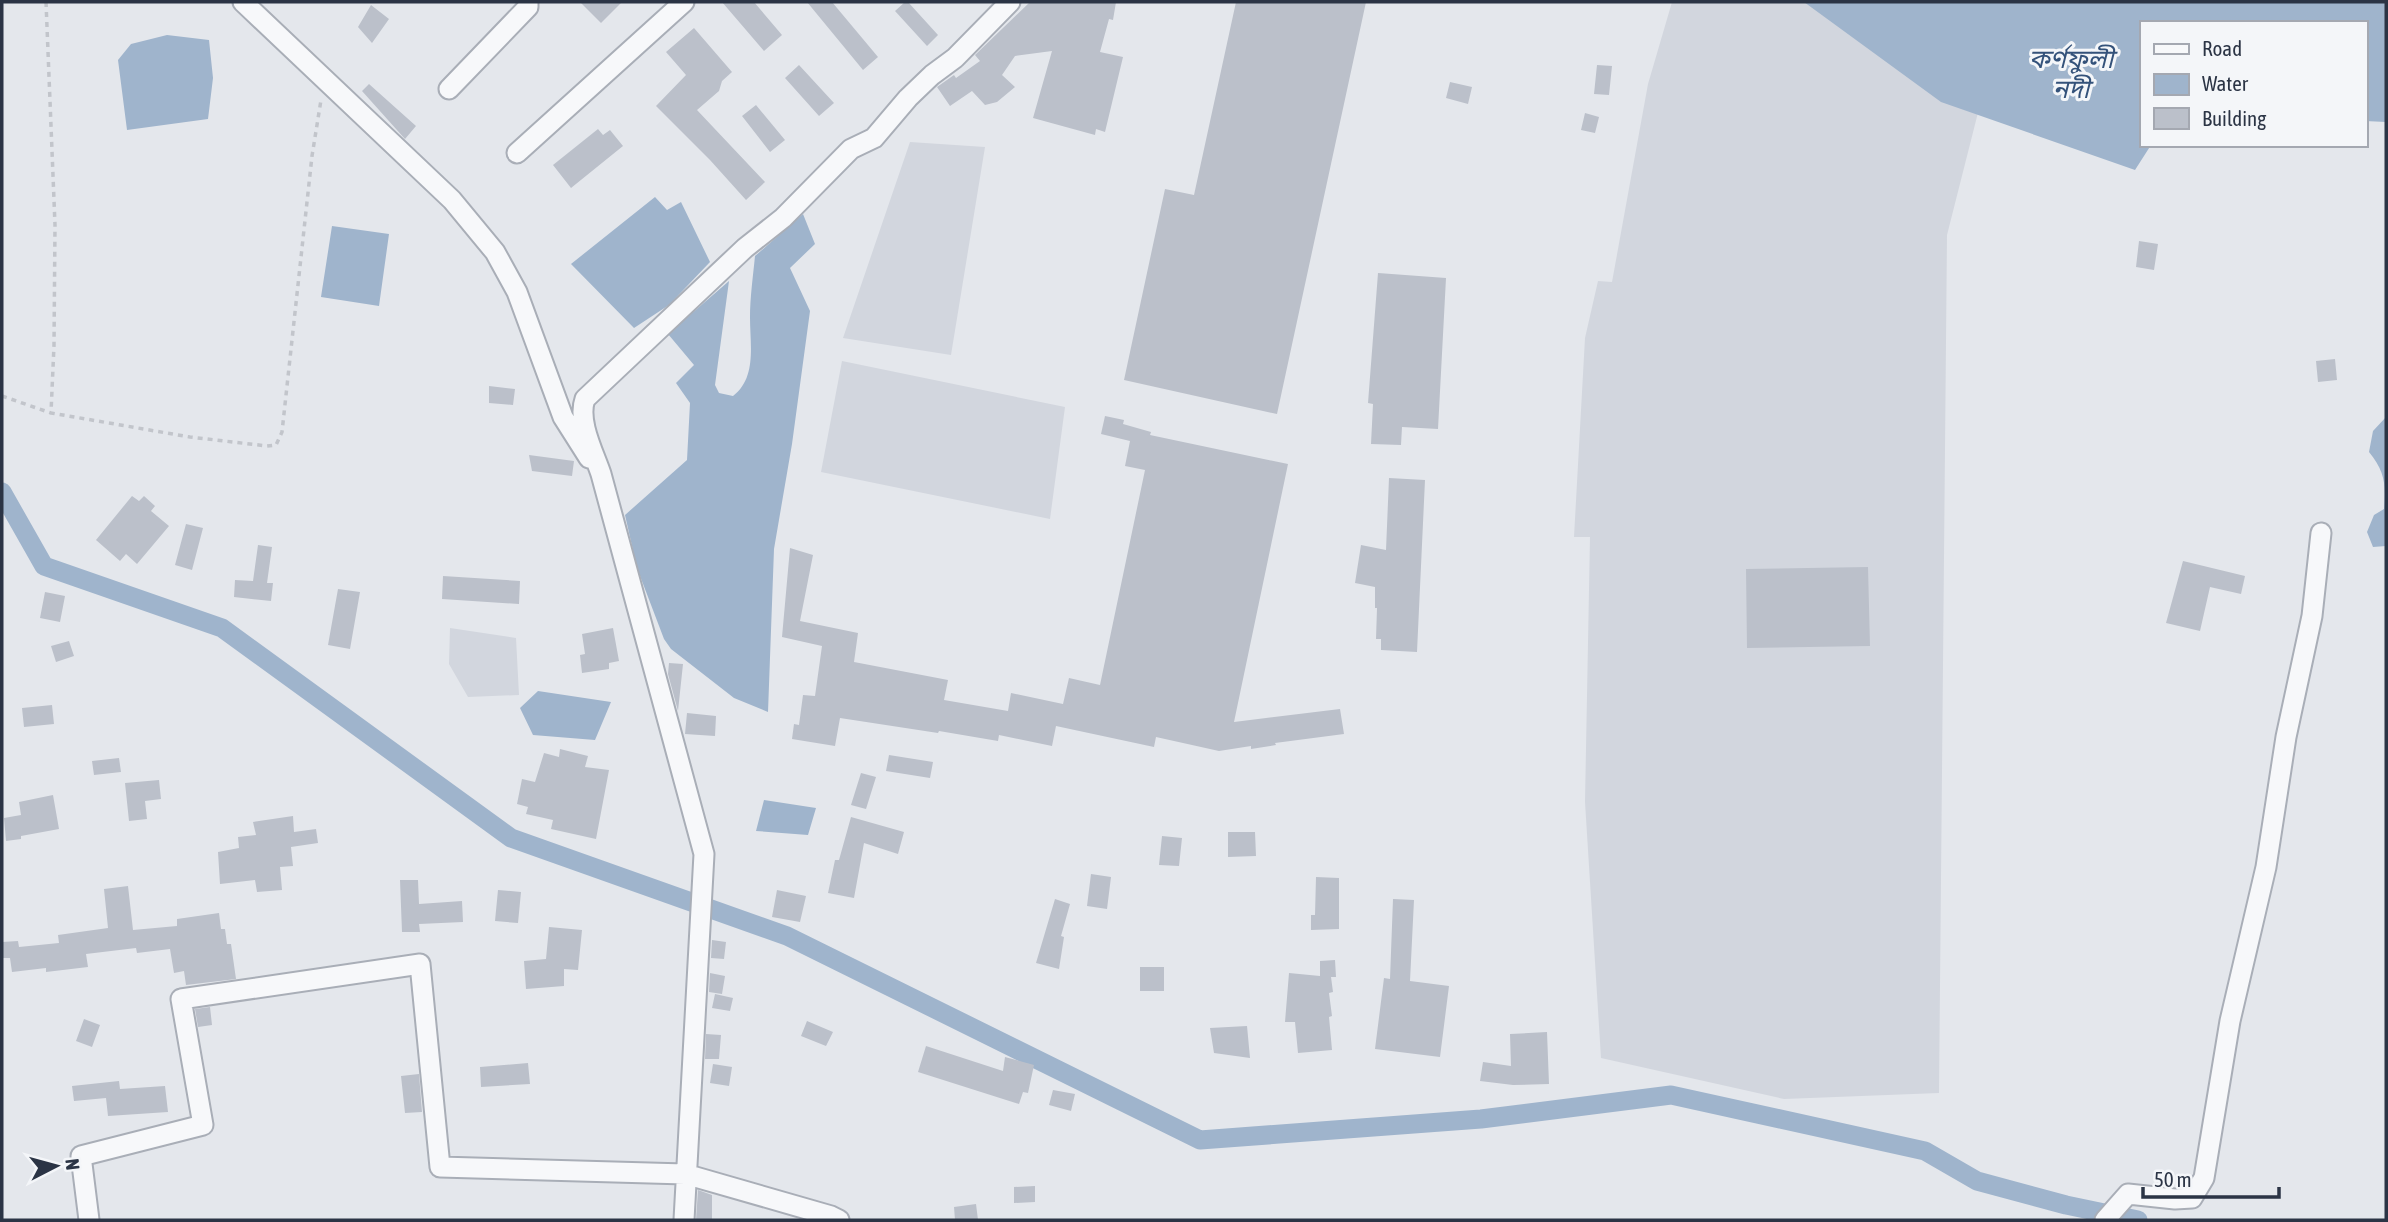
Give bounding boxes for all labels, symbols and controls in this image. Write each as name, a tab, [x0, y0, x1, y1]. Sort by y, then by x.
legend	[2140, 21, 2367, 147]
text: Road	[2202, 36, 2242, 60]
water label: কর্ণফুলী নদী	[2029, 44, 2118, 104]
text: Water	[2202, 71, 2249, 95]
text: Building	[2202, 106, 2266, 130]
north arrow	[21, 1131, 91, 1201]
scale bar	[2143, 1156, 2280, 1200]
text: N	[61, 1157, 84, 1171]
text: 50 m	[2154, 1167, 2192, 1191]

